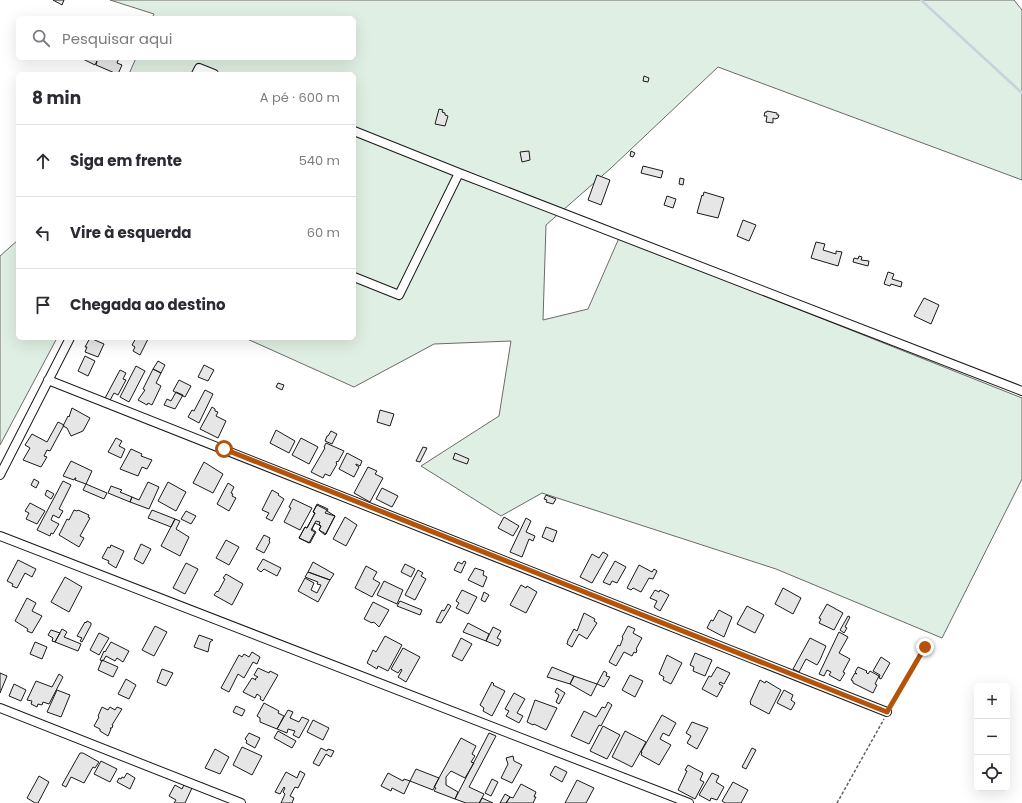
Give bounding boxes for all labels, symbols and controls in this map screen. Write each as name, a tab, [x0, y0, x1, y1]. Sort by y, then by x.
search box	[16, 16, 356, 60]
icon: search	[30, 27, 52, 49]
text: Pesquisar aqui	[62, 28, 172, 49]
text: 8 min	[32, 86, 81, 110]
text: A pé · 600 m	[260, 88, 340, 107]
icon: ahead	[32, 150, 54, 172]
text: Siga em frente	[70, 150, 182, 171]
text: 540 m	[299, 151, 340, 170]
icon: left	[32, 222, 54, 244]
text: Vire à esquerda	[70, 222, 192, 243]
text: 60 m	[307, 223, 340, 242]
icon: arrive	[32, 294, 54, 316]
text: Chegada ao destino	[70, 294, 226, 315]
route start	[215, 440, 233, 458]
route end	[916, 638, 934, 656]
map controls	[974, 683, 1010, 791]
button: +	[974, 683, 1010, 719]
button: −	[974, 719, 1010, 755]
button: locate	[974, 755, 1010, 791]

